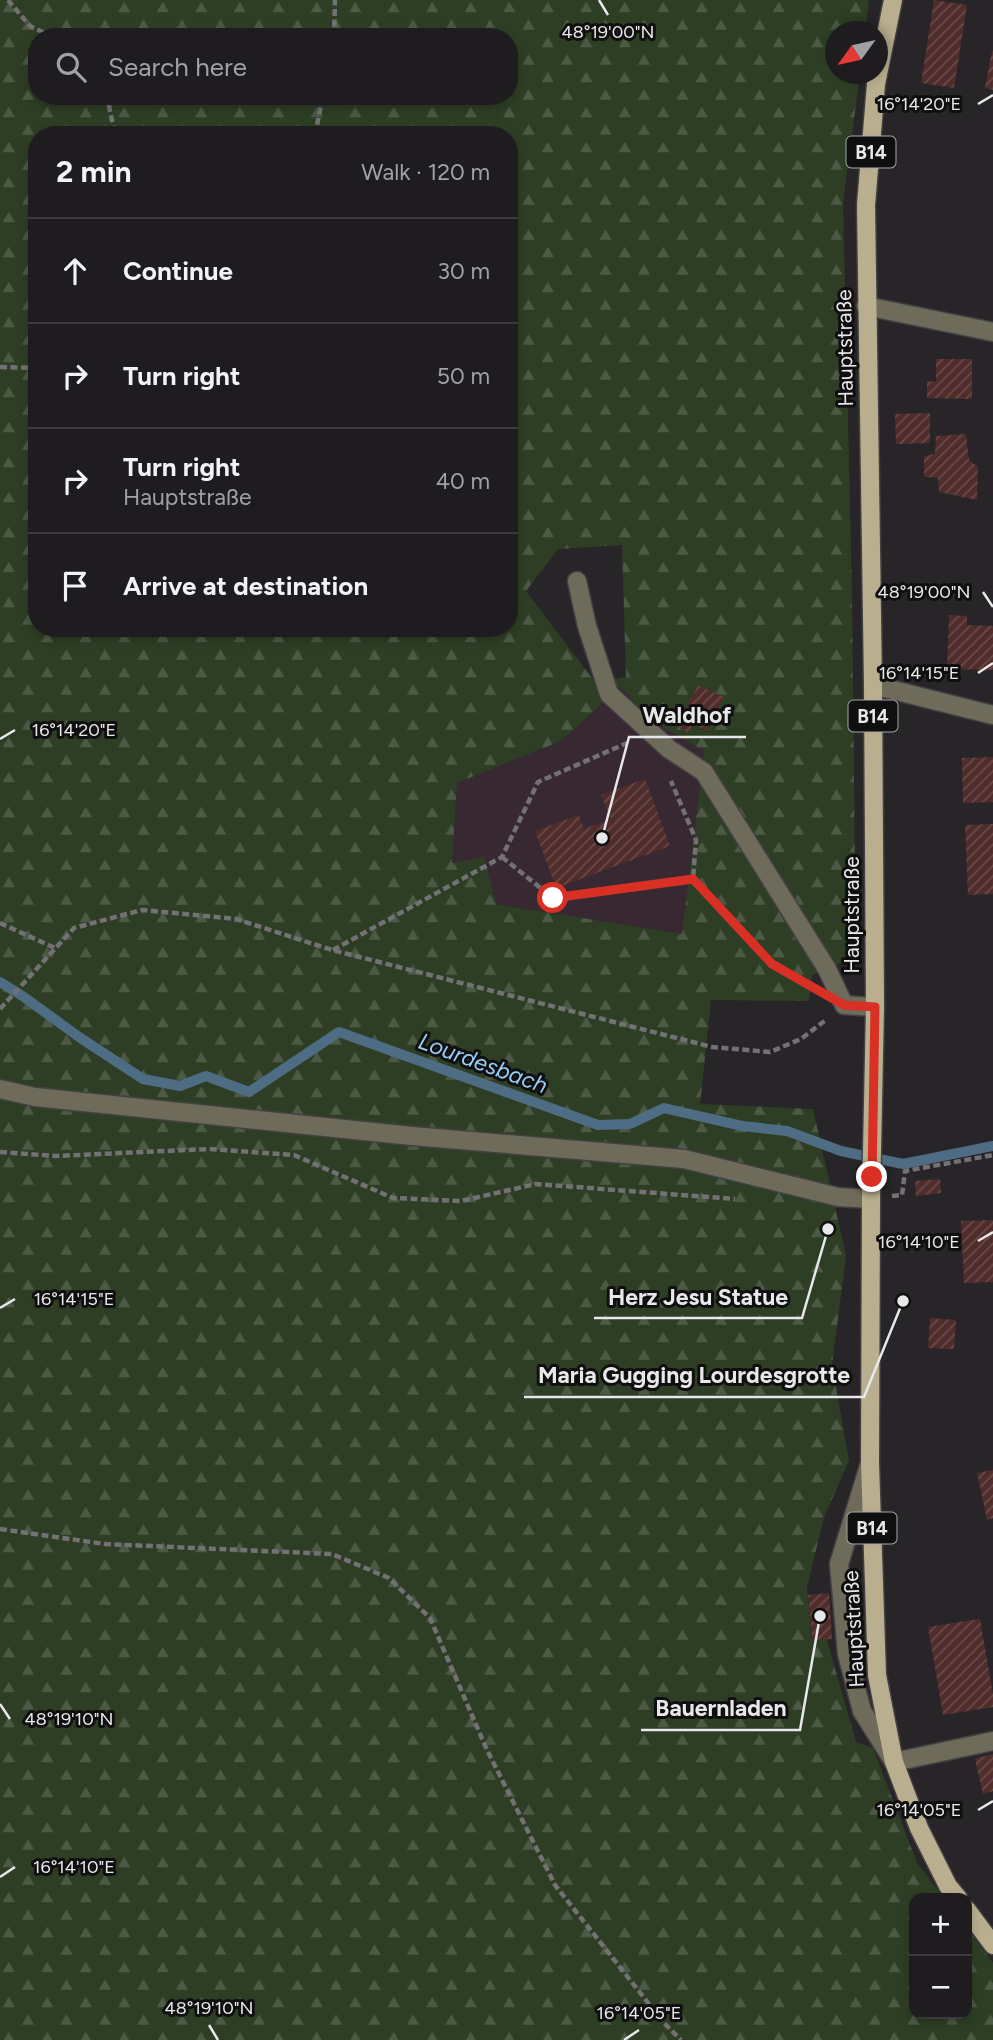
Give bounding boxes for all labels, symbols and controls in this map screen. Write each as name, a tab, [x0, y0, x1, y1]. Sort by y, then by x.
text: 48°19'00"N	[562, 21, 654, 43]
north arrow	[825, 21, 888, 84]
search box	[28, 28, 518, 105]
icon: search	[52, 48, 90, 86]
text: Search here	[108, 51, 247, 83]
text: 16°14'20"E	[877, 93, 961, 115]
road number: B14	[846, 136, 896, 168]
text: 2 min	[56, 153, 132, 190]
text: Walk · 120 m	[361, 158, 490, 186]
icon: ahead	[56, 252, 94, 290]
text: Continue	[123, 255, 233, 287]
text: 30 m	[437, 257, 490, 285]
street label: Hauptstraße	[831, 289, 858, 407]
icon: right	[56, 357, 94, 395]
text: Turn right	[123, 360, 240, 392]
text: 50 m	[437, 362, 490, 390]
text: Turn right	[123, 451, 240, 483]
icon: right	[56, 462, 94, 500]
text: 40 m	[436, 467, 490, 495]
text: Hauptstraße	[123, 483, 252, 511]
icon: arrive	[56, 567, 94, 605]
text: Arrive at destination	[123, 570, 368, 602]
text: 48°19'00"N	[878, 581, 970, 603]
text: 16°14'15"E	[879, 662, 959, 684]
callout: Waldhof	[629, 693, 746, 737]
text: Waldhof	[643, 701, 732, 729]
road number: B14	[848, 701, 898, 732]
text: 16°14'20"E	[32, 719, 116, 741]
street label: Hauptstraße	[839, 856, 864, 974]
route start	[537, 882, 568, 913]
water label: Lourdesbach	[415, 1027, 551, 1099]
route end	[856, 1161, 887, 1192]
text: 16°14'10"E	[878, 1231, 960, 1253]
callout: Herz Jesu Statue	[594, 1274, 802, 1318]
text: Herz Jesu Statue	[608, 1283, 788, 1311]
text: 16°14'15"E	[34, 1288, 114, 1310]
callout: Maria Gugging Lourdesgrotte	[524, 1353, 864, 1397]
text: Maria Gugging Lourdesgrotte	[538, 1361, 850, 1389]
road number: B14	[848, 1512, 896, 1544]
street label: Hauptstraße	[838, 1570, 869, 1688]
callout: Bauernladen	[641, 1686, 800, 1730]
text: Bauernladen	[655, 1694, 787, 1722]
text: 48°19'10"N	[25, 1708, 113, 1730]
text: 16°14'05"E	[877, 1799, 961, 1821]
text: 16°14'10"E	[33, 1856, 115, 1878]
map controls	[909, 1893, 972, 2019]
button: +	[909, 1893, 972, 1956]
button: −	[909, 1956, 972, 2019]
text: 48°19'10"N	[165, 1997, 253, 2019]
text: 16°14'05"E	[597, 2002, 681, 2024]

